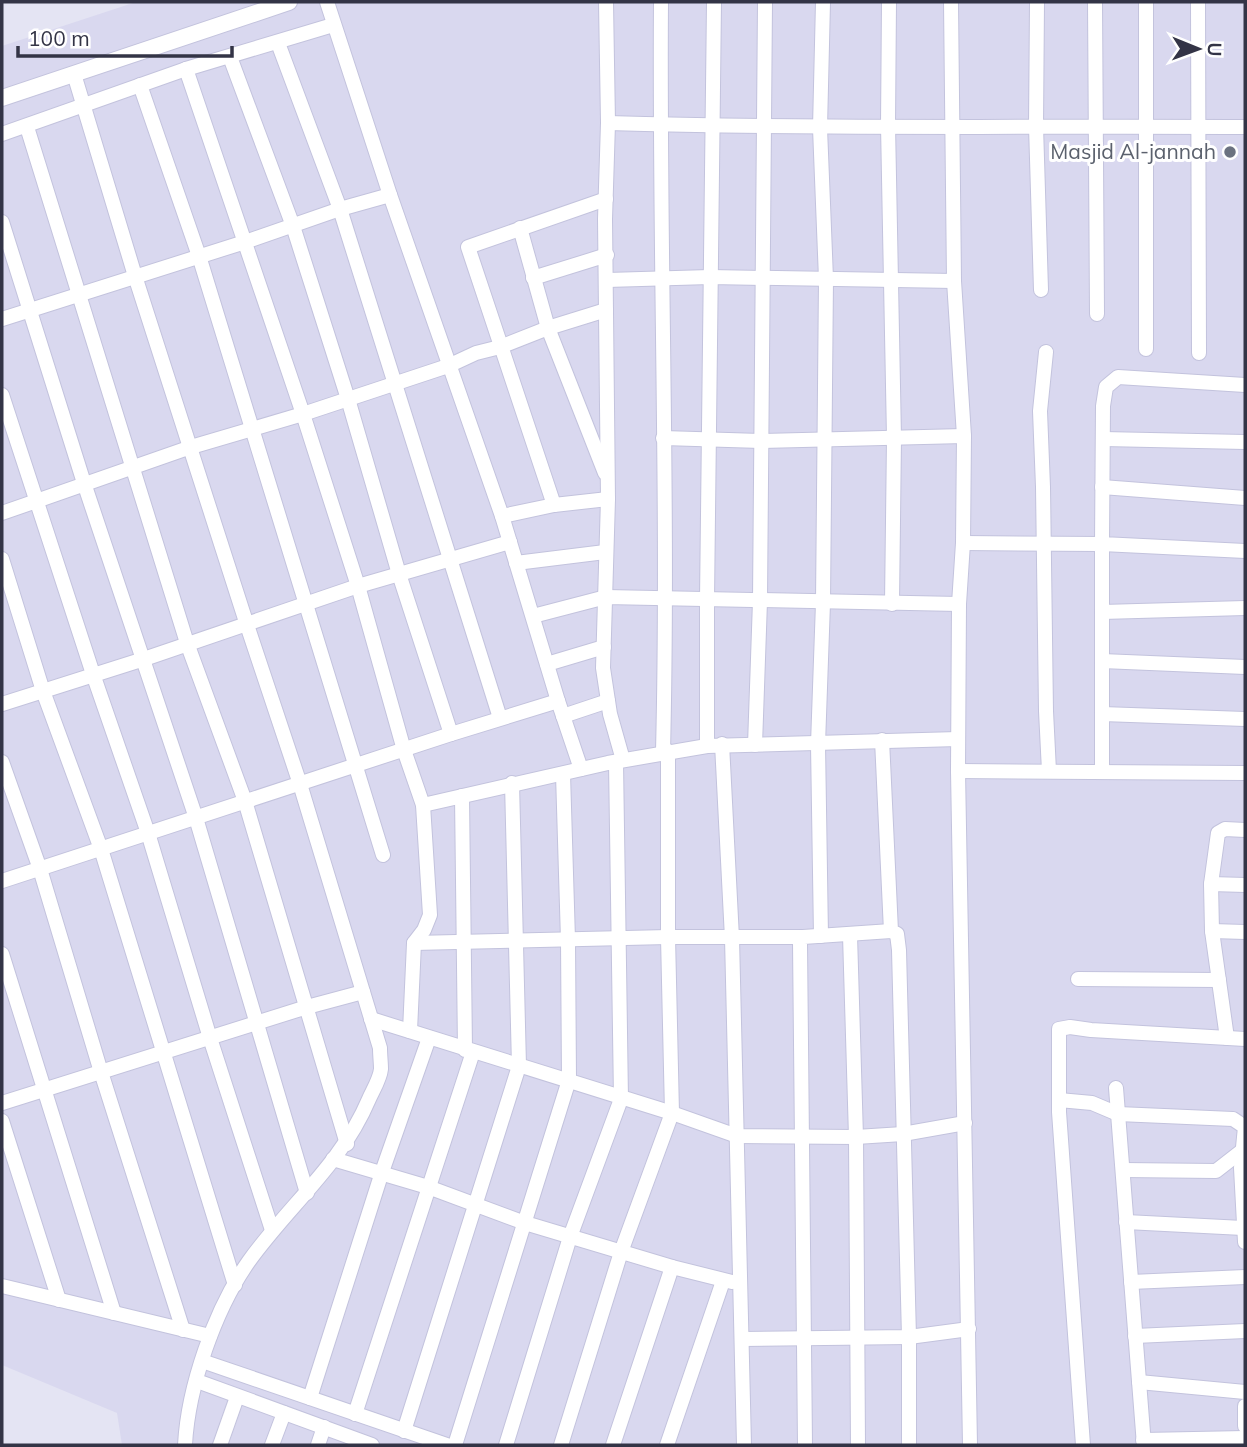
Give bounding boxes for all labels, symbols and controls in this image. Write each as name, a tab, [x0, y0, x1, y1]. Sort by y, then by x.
scale bar	[18, 14, 231, 58]
north arrow	[1163, 14, 1233, 84]
text: 100 m	[28, 25, 90, 51]
text: U	[1203, 42, 1227, 57]
place label: Masjid Al-jannah	[1050, 138, 1216, 164]
marker: Masjid Al-jannah	[1222, 144, 1238, 160]

